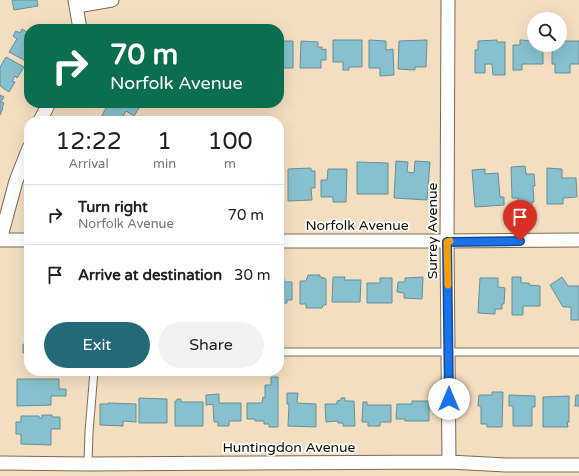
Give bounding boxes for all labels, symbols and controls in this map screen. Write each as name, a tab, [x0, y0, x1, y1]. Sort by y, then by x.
map controls	[527, 12, 567, 52]
button: search	[527, 12, 567, 52]
text: 70 m	[110, 38, 178, 72]
icon: right	[44, 40, 96, 92]
text: Norfolk Avenue	[110, 72, 243, 94]
text: 12:22	[55, 127, 122, 156]
text: 1	[157, 127, 172, 156]
text: 100	[207, 127, 253, 156]
text: Arrival	[68, 156, 109, 172]
text: min	[153, 156, 176, 172]
text: m	[224, 156, 236, 172]
street label: Surrey Avenue	[424, 183, 441, 279]
text: Turn right	[78, 198, 148, 216]
pin	[503, 200, 537, 241]
icon: right	[44, 204, 66, 226]
text: 70 m	[227, 206, 264, 224]
icon: arrive	[509, 206, 531, 228]
text: Norfolk Avenue	[78, 216, 174, 232]
street label: Norfolk Avenue	[305, 217, 409, 234]
icon: arrive	[44, 264, 66, 286]
text: Arrive at destination	[78, 266, 222, 284]
text: 30 m	[234, 266, 271, 284]
button: Exit	[44, 322, 150, 368]
button: Share	[158, 322, 264, 368]
position arrow	[428, 378, 470, 420]
street label: Huntingdon Avenue	[222, 439, 356, 456]

